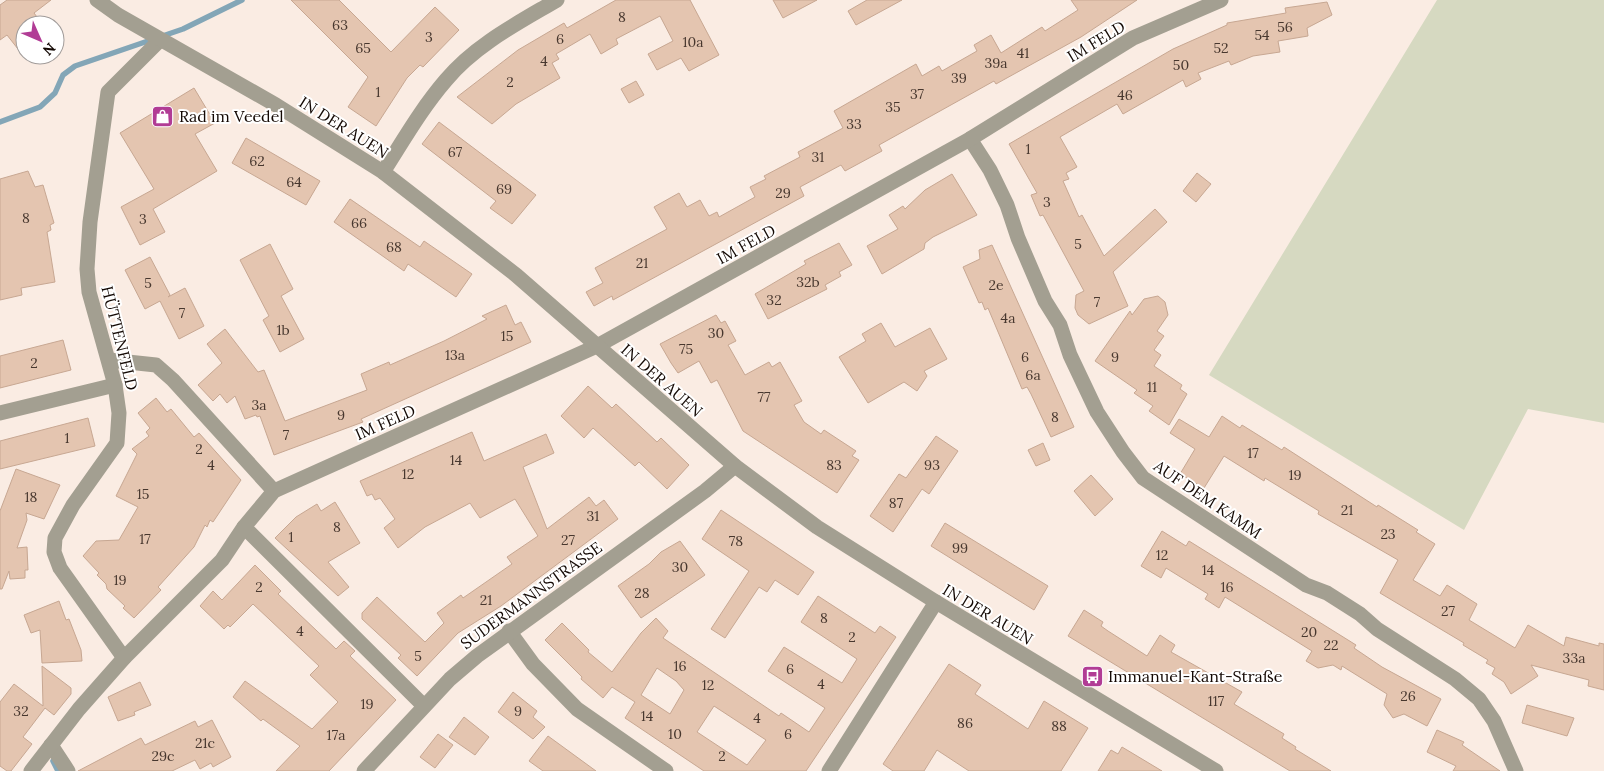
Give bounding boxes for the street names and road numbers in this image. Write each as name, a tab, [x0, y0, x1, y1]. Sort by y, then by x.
street label: IM FELD	[1063, 16, 1129, 66]
street label: IN DER AUEN	[296, 92, 392, 162]
street label: IM FELD	[713, 220, 779, 268]
street label: HÜTTENFELD	[97, 284, 143, 392]
street label: IN DER AUEN	[617, 339, 707, 421]
street label: IM FELD	[352, 400, 418, 444]
street label: AUF DEM KAMM	[1149, 455, 1266, 543]
street label: SUDERMANNSTRASSE	[456, 537, 606, 653]
street label: IN DER AUEN	[939, 579, 1037, 649]

